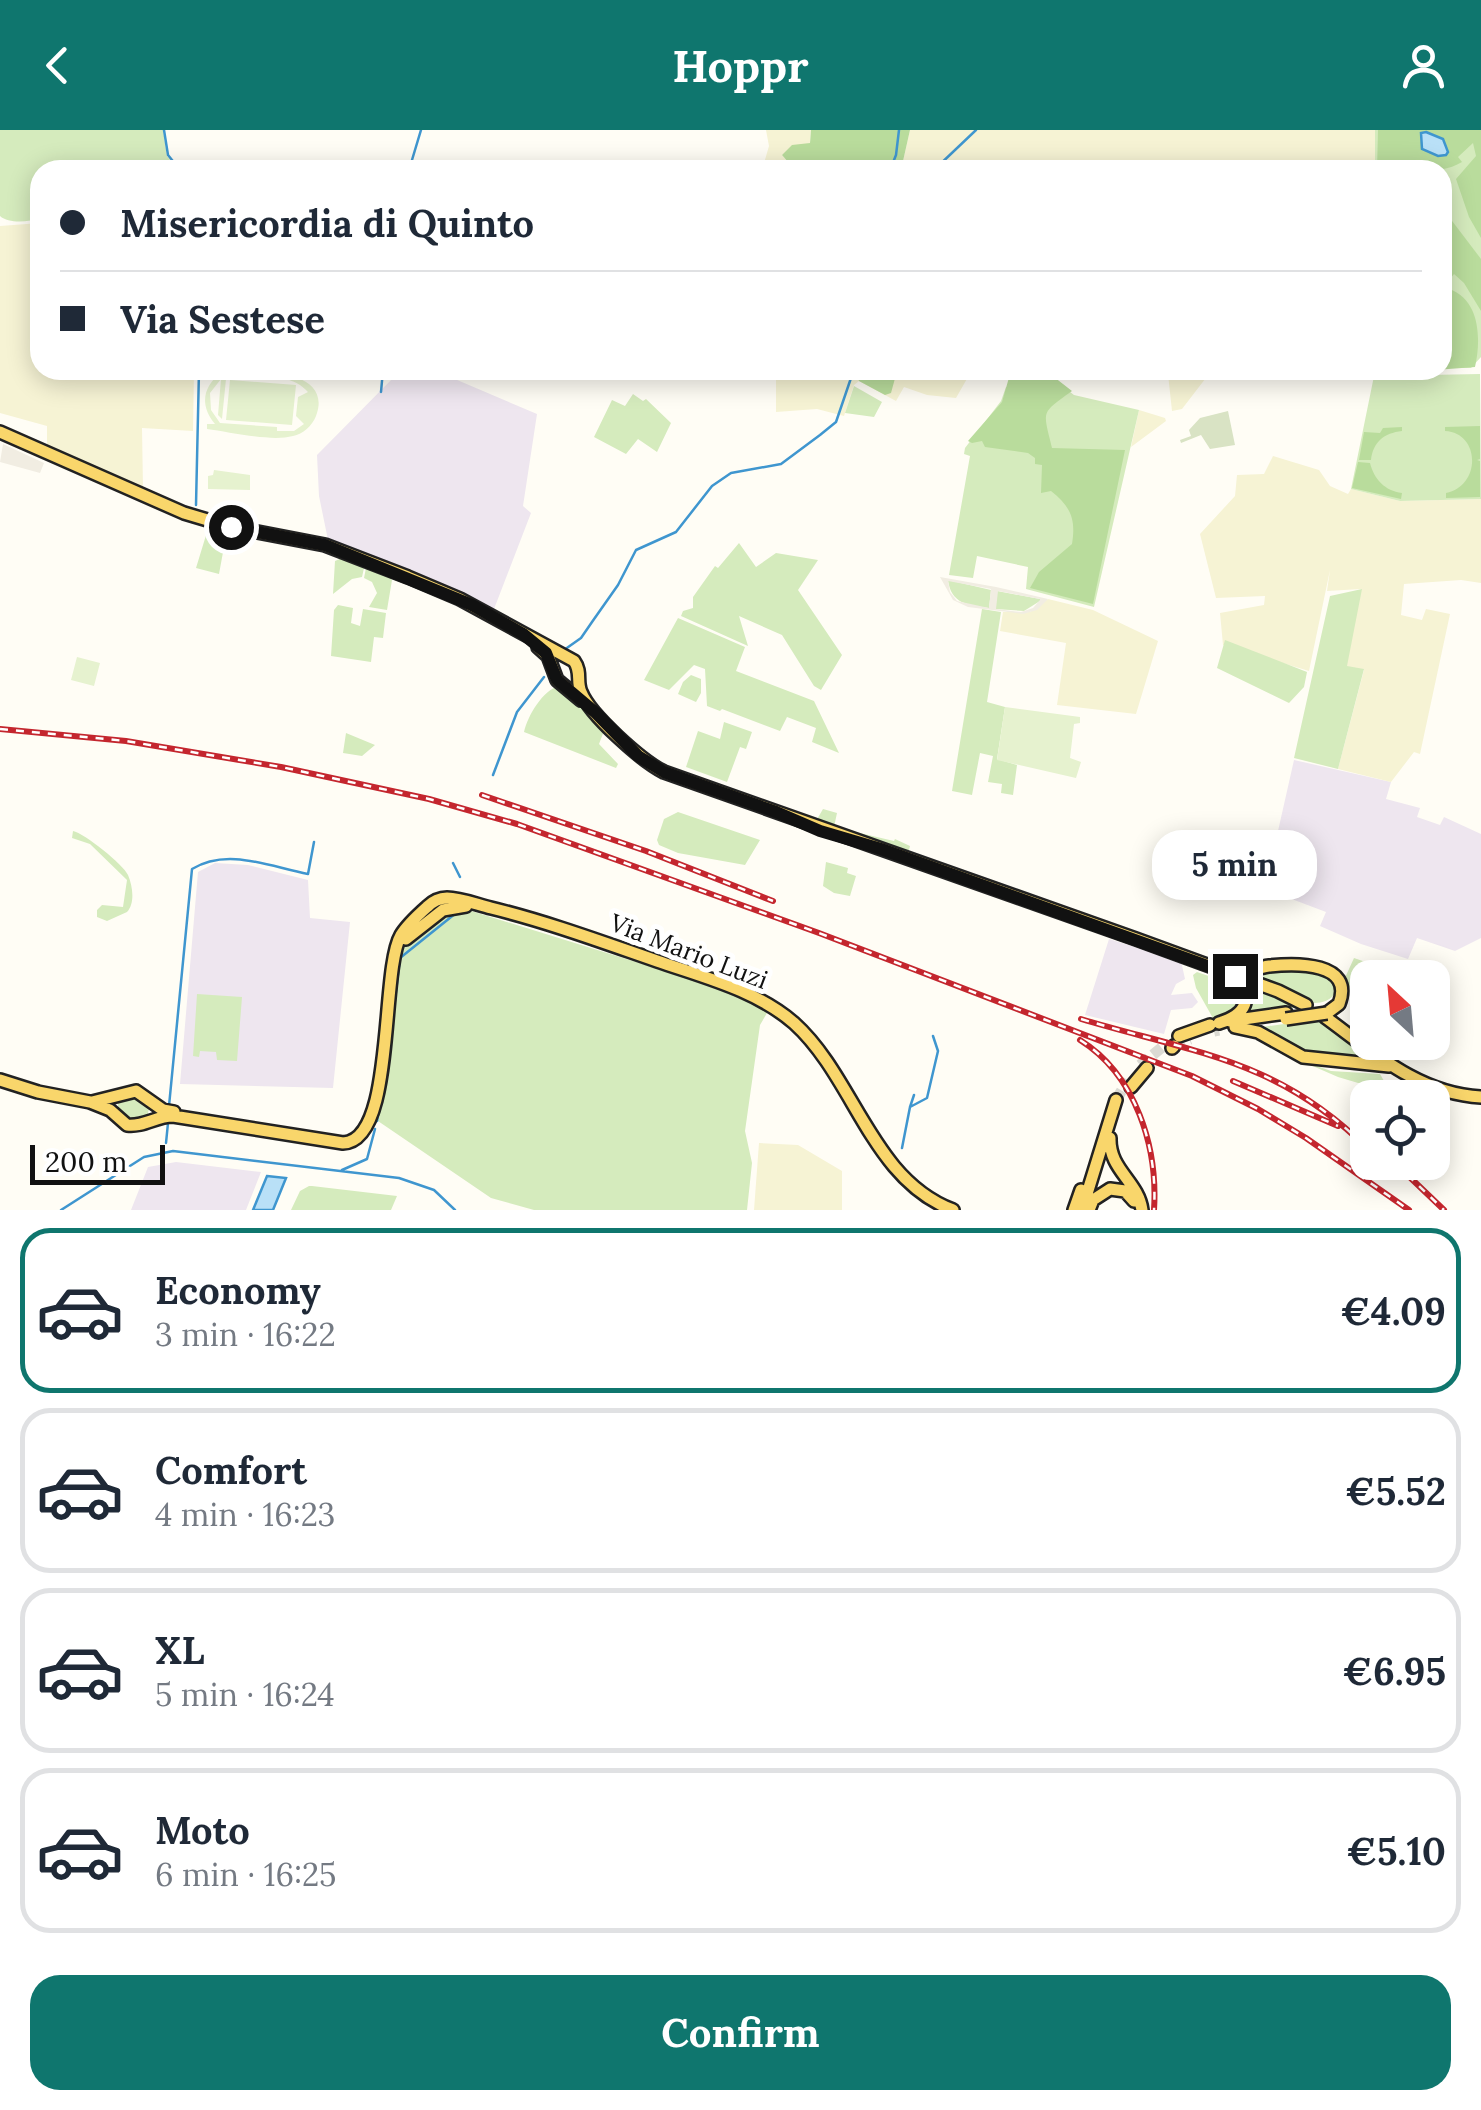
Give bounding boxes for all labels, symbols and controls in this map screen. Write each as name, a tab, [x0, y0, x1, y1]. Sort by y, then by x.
text: Hoppr	[672, 37, 809, 94]
icon: back	[30, 38, 85, 93]
icon: person	[1396, 38, 1451, 93]
text: Misericordia di Quinto	[120, 199, 534, 247]
text: Via Sestese	[120, 295, 325, 343]
route start	[209, 505, 254, 550]
callout: 5 min	[1152, 831, 1318, 901]
text: 5 min	[1191, 844, 1278, 885]
street label: Via Mario Luzi	[605, 906, 772, 996]
route end	[1213, 954, 1258, 999]
north arrow	[1350, 960, 1450, 1060]
map controls	[1350, 960, 1450, 1180]
button: locate	[1350, 1080, 1450, 1180]
scale bar	[30, 1140, 165, 1184]
text: 200 m	[45, 1144, 127, 1180]
icon: car	[35, 1266, 125, 1356]
text: Economy	[155, 1266, 321, 1314]
text: €4.09	[1340, 1287, 1446, 1335]
text: 3 min · 16:22	[155, 1314, 336, 1355]
icon: car	[35, 1446, 125, 1536]
text: Comfort	[155, 1446, 307, 1494]
text: €5.52	[1345, 1467, 1446, 1515]
text: 4 min · 16:23	[155, 1494, 335, 1535]
icon: car	[35, 1626, 125, 1716]
text: XL	[155, 1626, 205, 1674]
text: €6.95	[1342, 1647, 1446, 1695]
text: 5 min · 16:24	[155, 1674, 335, 1715]
icon: car	[35, 1806, 125, 1896]
text: Moto	[155, 1806, 250, 1854]
text: €5.10	[1346, 1827, 1446, 1875]
text: 6 min · 16:25	[155, 1854, 337, 1895]
button: Confirm	[30, 1975, 1451, 2090]

